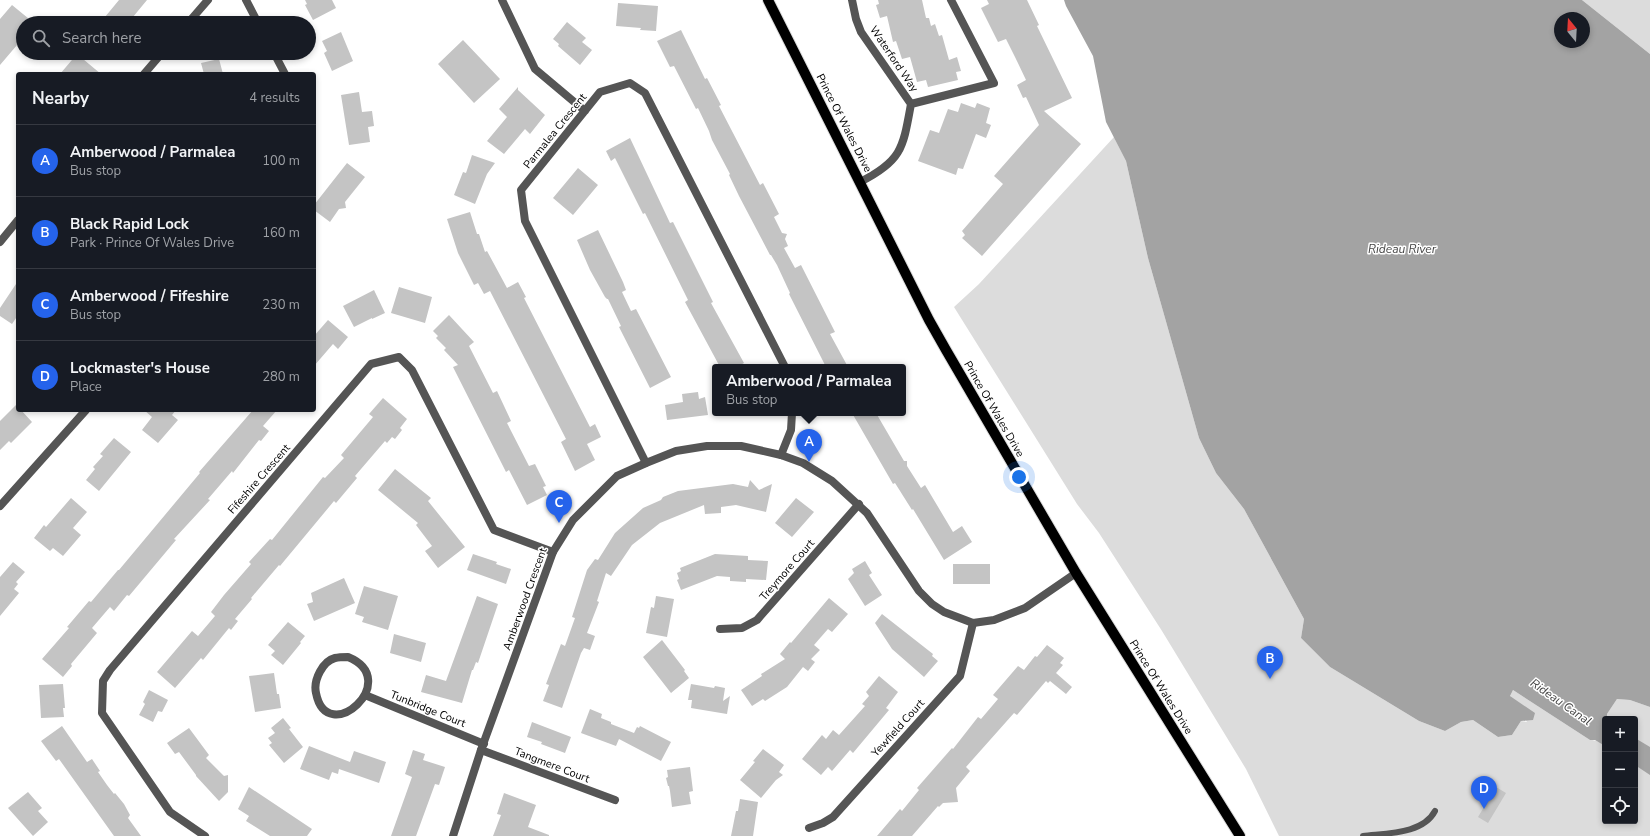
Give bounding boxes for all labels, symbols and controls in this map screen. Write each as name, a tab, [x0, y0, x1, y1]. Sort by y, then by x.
north arrow	[1554, 12, 1590, 48]
search box	[16, 16, 316, 60]
street label: Waterford Way	[866, 23, 922, 95]
icon: search	[30, 27, 52, 49]
text: Search here	[62, 28, 142, 48]
street label: Prince Of Wales Drive	[813, 71, 875, 175]
text: Nearby	[32, 87, 89, 110]
text: 4 results	[249, 89, 300, 107]
street label: Parmalea Crescent	[520, 90, 590, 172]
text: Amberwood / Parmalea	[70, 142, 235, 162]
text: A	[40, 152, 50, 170]
text: 100 m	[262, 152, 300, 170]
text: Bus stop	[70, 162, 121, 180]
text: Black Rapid Lock	[70, 214, 189, 234]
text: B	[41, 224, 49, 242]
text: 160 m	[262, 224, 300, 242]
text: Park · Prince Of Wales Drive	[70, 234, 234, 252]
water label: Rideau River	[1368, 241, 1437, 257]
text: Amberwood / Fifeshire	[70, 286, 229, 306]
text: C	[41, 296, 49, 314]
text: 230 m	[262, 296, 300, 314]
text: Bus stop	[70, 306, 121, 324]
text: Lockmaster's House	[70, 358, 210, 378]
street label: Prince Of Wales Drive	[960, 358, 1028, 460]
popup	[712, 364, 906, 416]
text: D	[40, 368, 50, 386]
text: 280 m	[262, 368, 300, 386]
text: Amberwood / Parmalea	[726, 371, 892, 391]
text: Place	[70, 378, 102, 396]
text: Bus stop	[726, 391, 777, 409]
pin: A	[796, 429, 822, 462]
street label: Fifeshire Crescent	[224, 441, 294, 517]
your location	[1009, 467, 1029, 487]
pin: C	[546, 490, 572, 523]
street label: Treymore Court	[756, 536, 818, 604]
street label: Amberwood Crescent	[499, 546, 551, 652]
street label: Prince Of Wales Drive	[1126, 637, 1196, 737]
pin: B	[1257, 646, 1283, 679]
water label: Rideau Canal	[1527, 675, 1595, 729]
street label: Tunbridge Court	[388, 687, 468, 731]
street label: Yewfield Court	[867, 696, 928, 761]
map controls	[1602, 716, 1638, 824]
button: +	[1602, 716, 1638, 752]
street label: Tangmere Court	[512, 744, 592, 786]
button: −	[1602, 752, 1638, 788]
pin: D	[1471, 776, 1497, 809]
button: locate	[1602, 788, 1638, 824]

